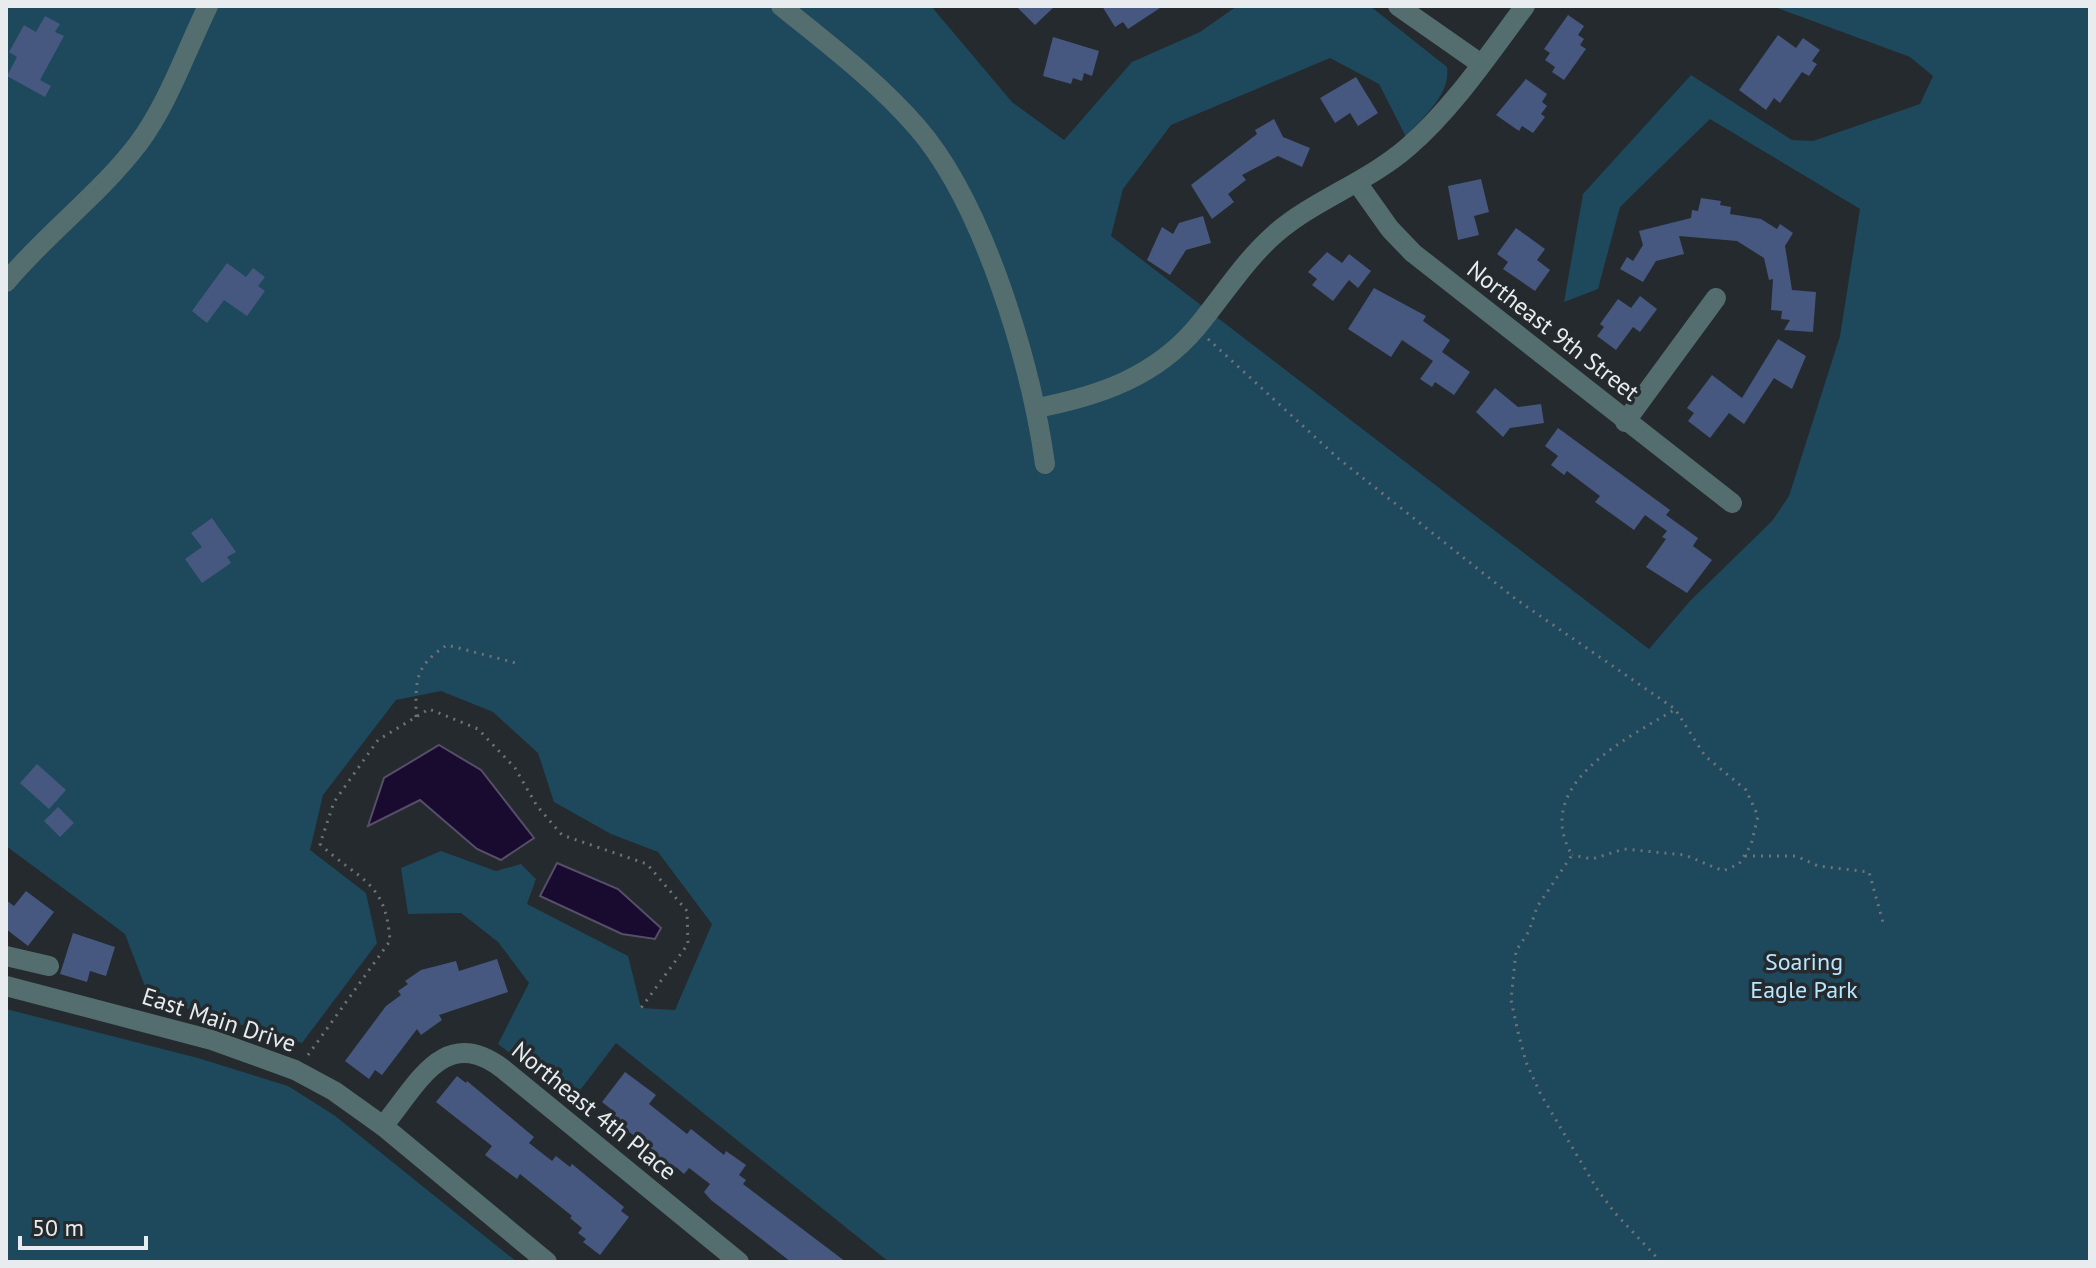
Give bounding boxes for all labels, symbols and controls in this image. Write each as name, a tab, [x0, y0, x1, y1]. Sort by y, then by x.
street label: Northeast 9th Street	[1461, 254, 1646, 407]
park label: Soaring Eagle Park	[1750, 946, 1858, 1005]
street label: East Main Drive	[138, 980, 300, 1059]
street label: Northeast 4th Place	[506, 1035, 683, 1187]
scale bar	[20, 1200, 146, 1250]
text: 50 m	[32, 1212, 84, 1243]

